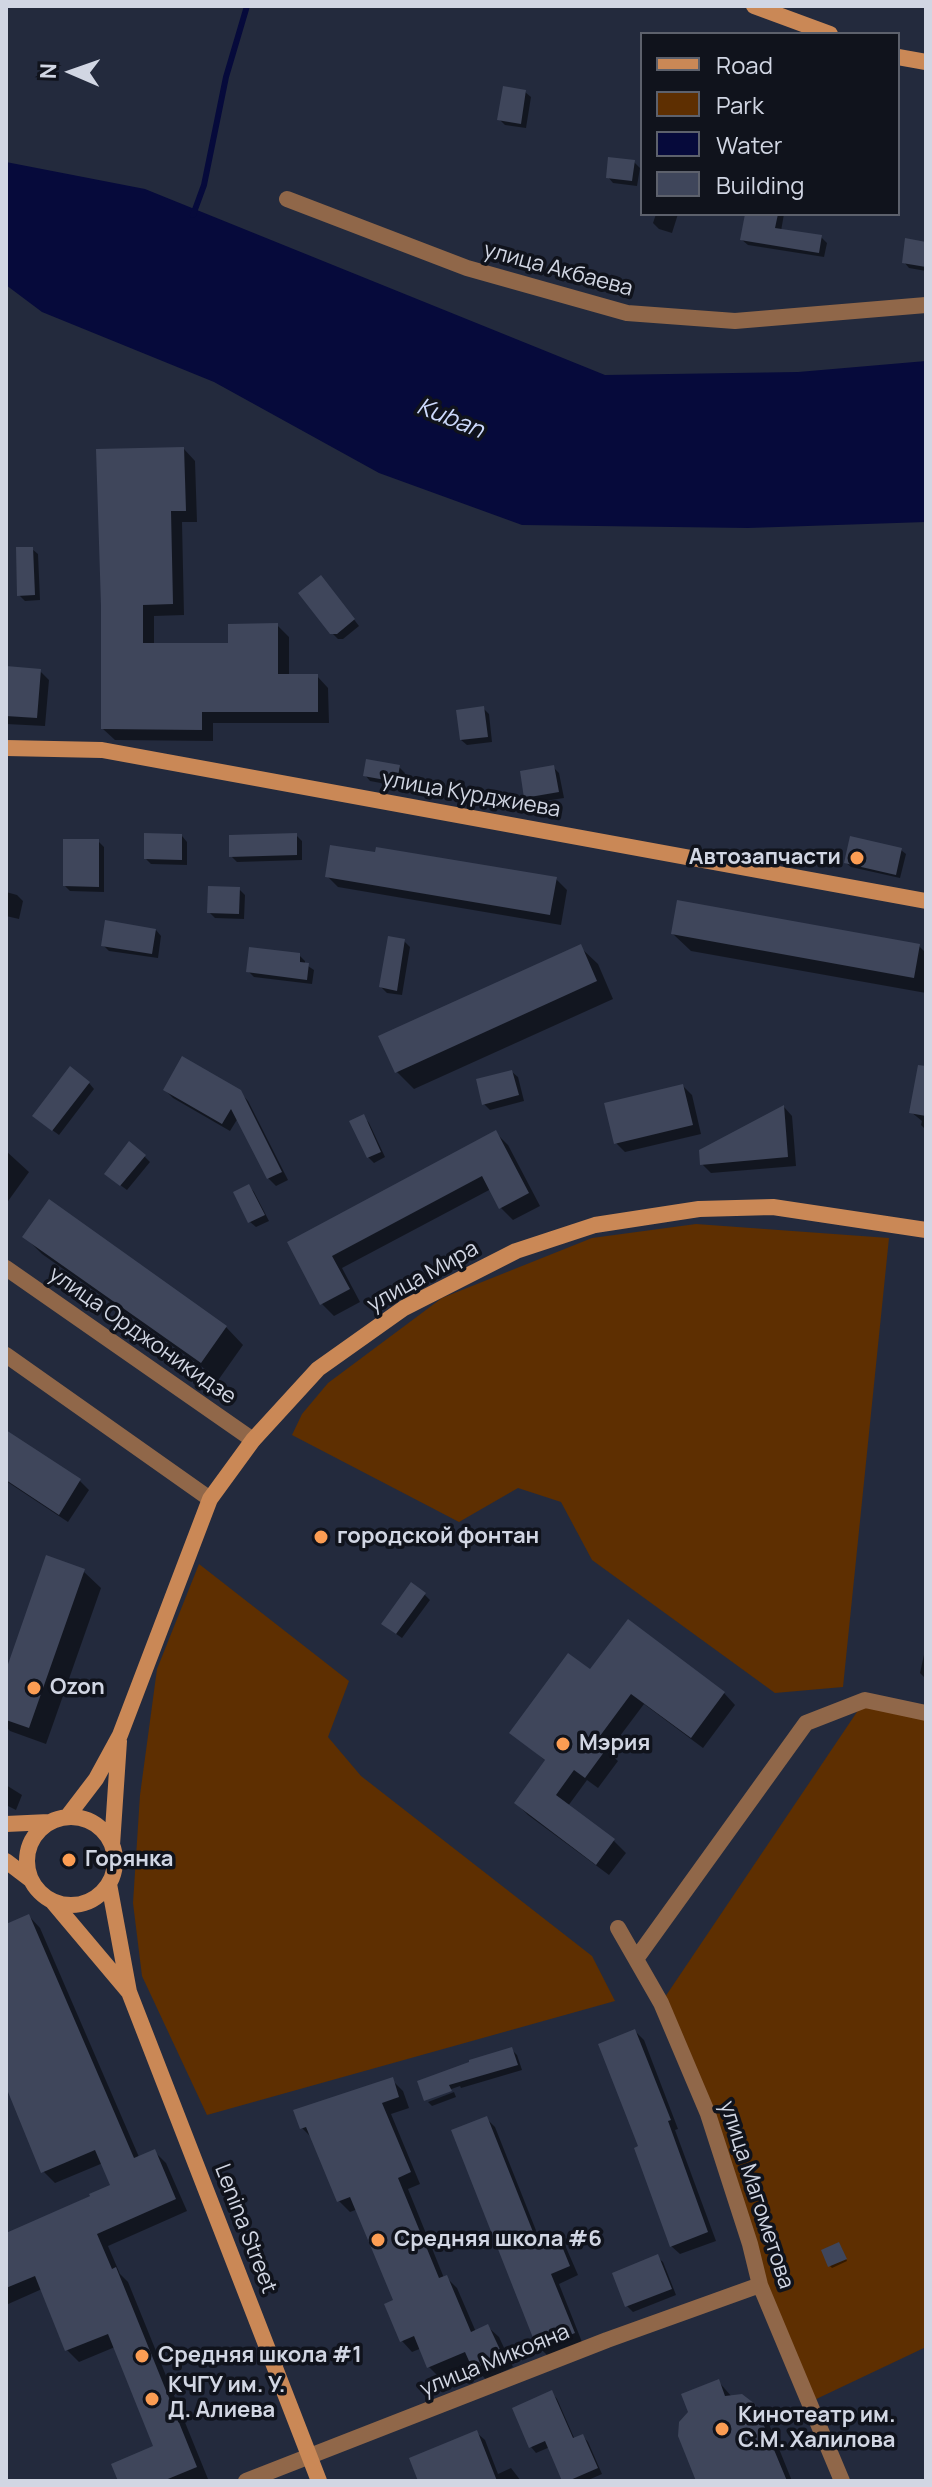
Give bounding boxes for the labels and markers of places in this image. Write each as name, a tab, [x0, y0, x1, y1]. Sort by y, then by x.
place label: Автозапчасти	[689, 845, 841, 871]
marker: Автозапчасти	[848, 849, 866, 867]
place label: городской фонтан	[337, 1524, 539, 1550]
marker: городской фонтан	[312, 1528, 330, 1546]
place label: Ozon	[50, 1675, 105, 1701]
marker: Ozon	[25, 1679, 43, 1697]
place label: Мэрия	[579, 1731, 650, 1757]
marker: Мэрия	[554, 1735, 572, 1753]
place label: Горянка	[85, 1847, 173, 1873]
marker: Горянка	[60, 1851, 78, 1869]
place label: Средняя школа #6	[394, 2227, 602, 2253]
marker: Средняя школа #6	[369, 2231, 387, 2249]
place label: Средняя школа #1	[158, 2343, 362, 2369]
marker: Средняя школа #1	[133, 2347, 151, 2365]
place label: КЧГУ им. У. Д. Алиева	[168, 2373, 285, 2424]
marker: КЧГУ им. У. Д. Алиева	[143, 2390, 161, 2408]
place label: Кинотеатр им. С.М. Халилова	[738, 2403, 896, 2454]
marker: Кинотеатр им. С.М. Халилова	[713, 2420, 731, 2438]

